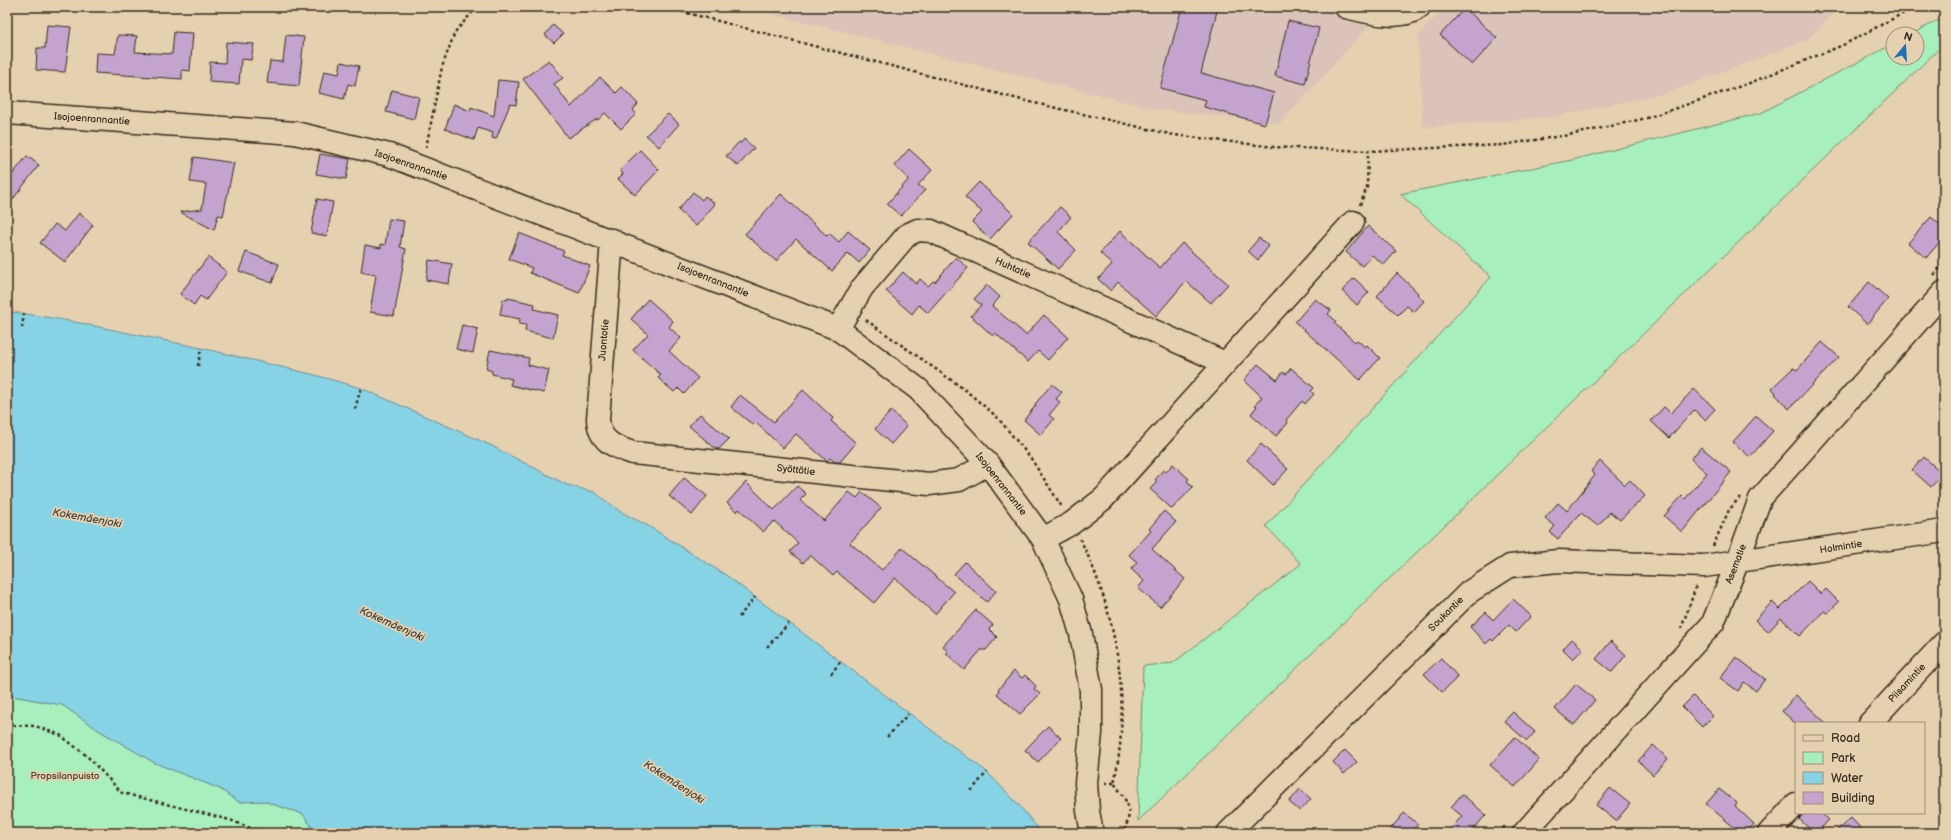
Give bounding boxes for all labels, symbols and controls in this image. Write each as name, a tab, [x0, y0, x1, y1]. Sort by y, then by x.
north arrow	[1885, 26, 1925, 66]
text: N	[1902, 30, 1914, 44]
street label: Isojoenrannantie	[54, 110, 130, 128]
street label: Isojoenrannantie	[373, 147, 449, 183]
street label: Huhtatie	[993, 255, 1033, 281]
street label: Isojoenrannantie	[675, 260, 751, 300]
street label: Juontotie	[596, 319, 612, 361]
street label: Isojoenrannantie	[973, 450, 1029, 518]
street label: Syöttötie	[776, 462, 816, 478]
water label: Kokemäenjoki	[52, 506, 123, 531]
street label: Holmintie	[1819, 538, 1863, 556]
street label: Asematie	[1723, 542, 1749, 586]
street label: Soukantie	[1426, 594, 1466, 634]
water label: Kokemäenjoki	[357, 604, 427, 644]
street label: Piisamintie	[1886, 661, 1928, 705]
legend	[1795, 722, 1925, 814]
text: Road	[1831, 731, 1860, 746]
text: Park	[1831, 751, 1855, 766]
water label: Kokemäenjoki	[641, 758, 707, 807]
park label: Propsilanpuisto	[31, 770, 100, 782]
text: Water	[1831, 771, 1863, 786]
text: Building	[1831, 791, 1875, 806]

